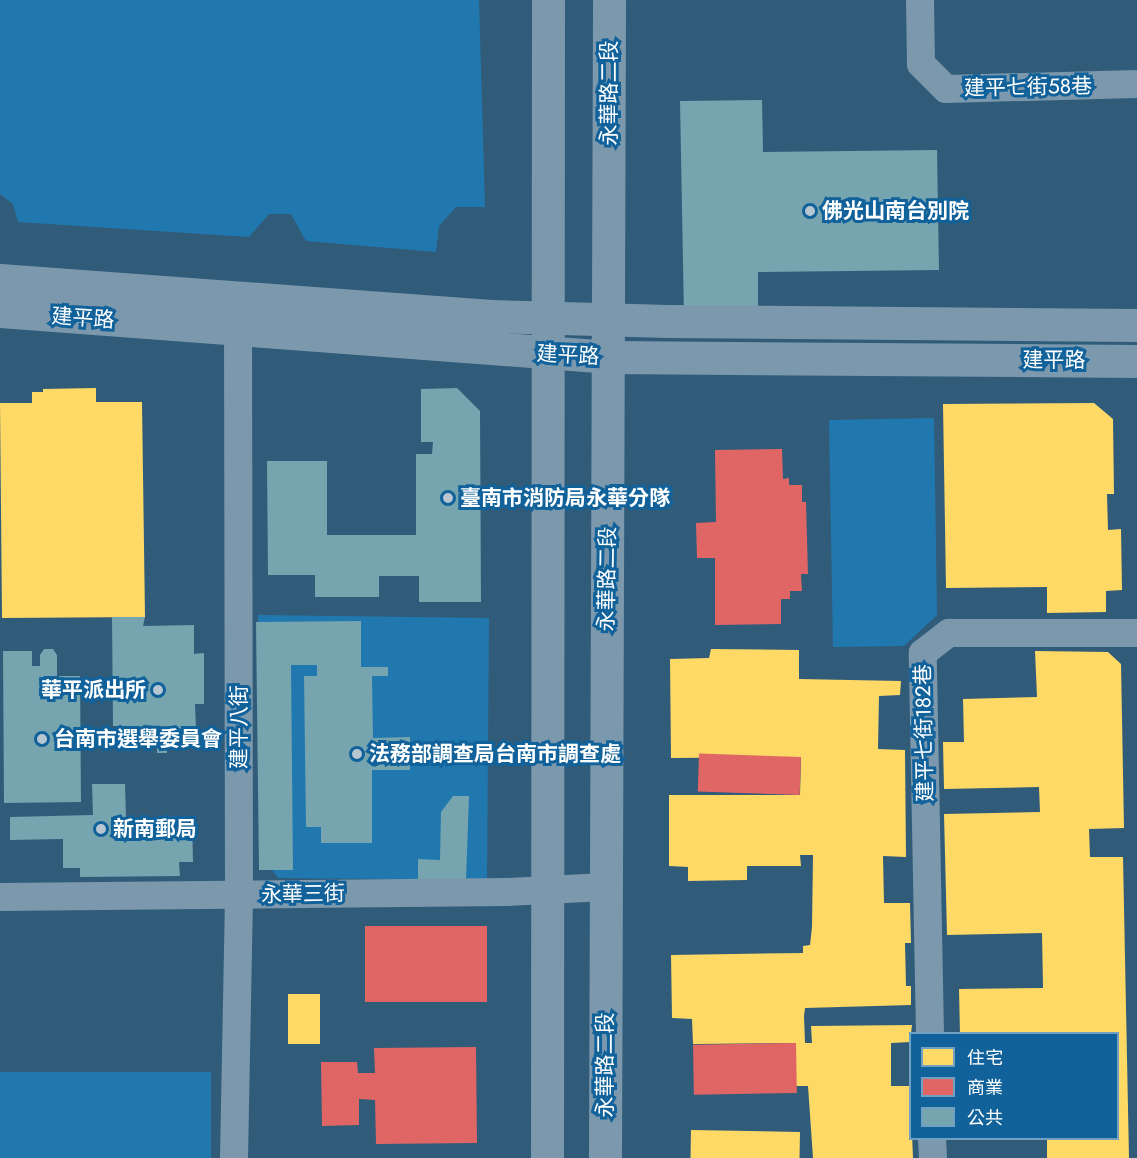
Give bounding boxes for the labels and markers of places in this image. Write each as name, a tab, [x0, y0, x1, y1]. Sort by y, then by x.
place label: 佛光山南台別院	[822, 198, 969, 224]
marker: 佛光山南台別院	[803, 204, 817, 218]
place label: 臺南市消防局永華分隊	[460, 485, 670, 511]
marker: 臺南市消防局永華分隊	[441, 491, 455, 505]
place label: 華平派出所	[41, 677, 146, 703]
marker: 華平派出所	[151, 683, 165, 697]
place label: 台南市選舉委員會	[54, 726, 222, 752]
marker: 台南市選舉委員會	[35, 732, 49, 746]
place label: 法務部調查局台南市調查處	[369, 741, 621, 767]
marker: 法務部調查局台南市調查處	[350, 747, 364, 761]
place label: 新南郵局	[113, 816, 197, 842]
marker: 新南郵局	[94, 822, 108, 836]

